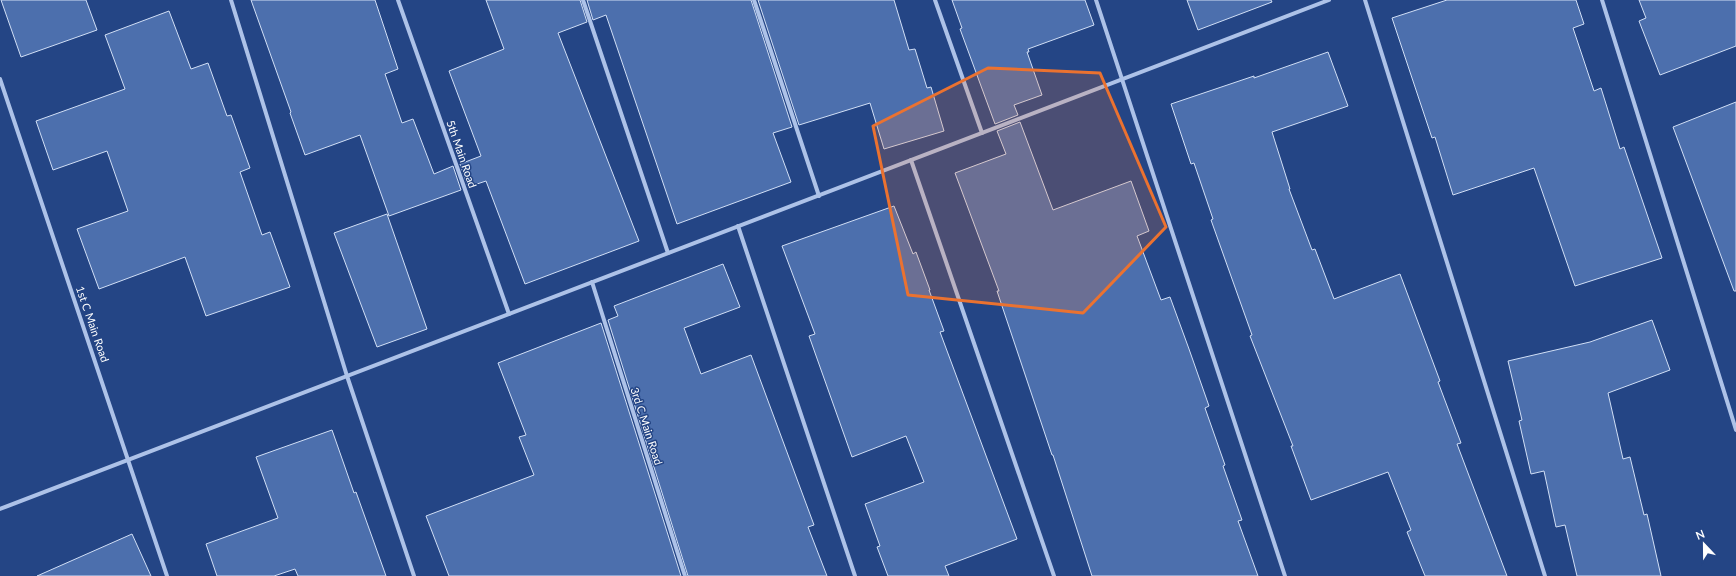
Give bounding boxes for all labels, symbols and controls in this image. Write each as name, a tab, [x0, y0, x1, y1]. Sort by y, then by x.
street label: 5th Main Road	[444, 118, 480, 190]
street label: 1st C Main Road	[74, 284, 112, 364]
street label: 3rd C Main Road	[628, 386, 666, 466]
north arrow	[1684, 524, 1724, 564]
text: N	[1694, 527, 1706, 542]

